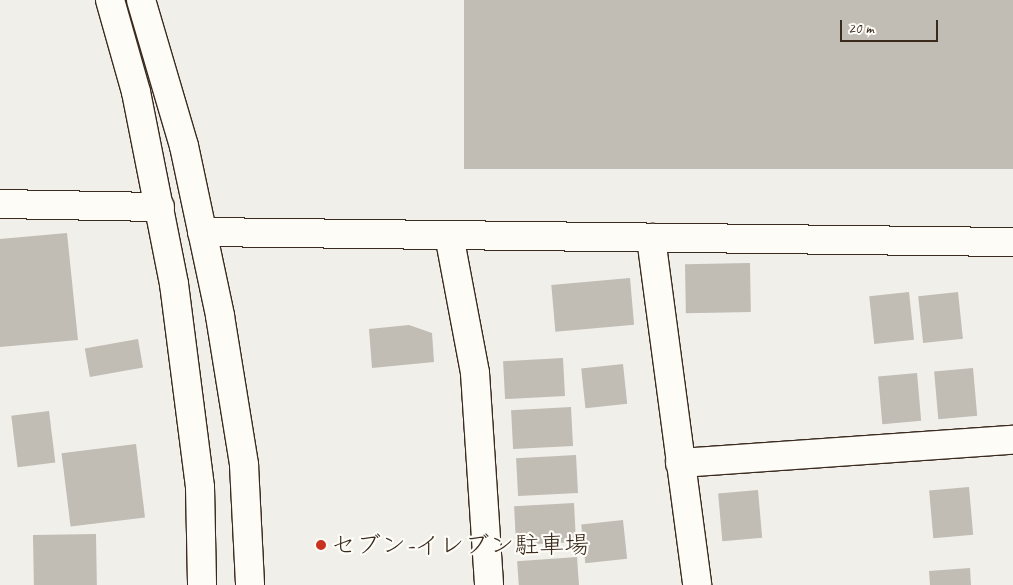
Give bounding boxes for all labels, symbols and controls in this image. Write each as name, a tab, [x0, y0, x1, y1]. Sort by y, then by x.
scale bar	[843, 10, 940, 42]
text: 20 m	[848, 19, 874, 38]
place label: セブン-イレブン駐車場	[331, 530, 589, 560]
marker: セブン-イレブン駐車場	[315, 539, 327, 551]

